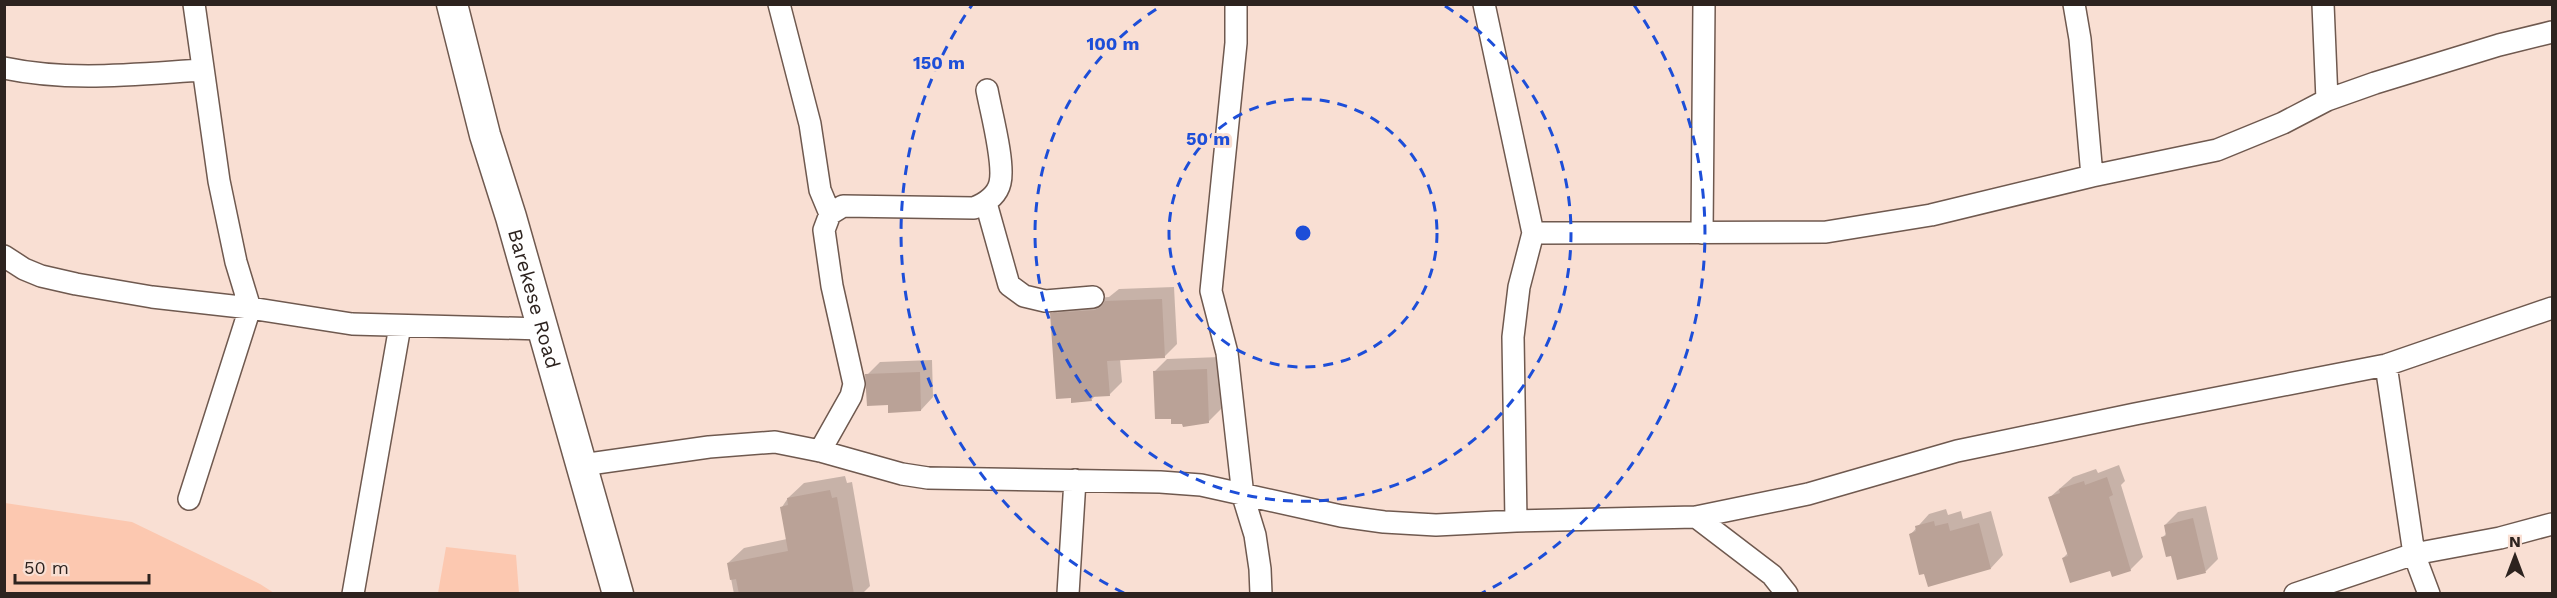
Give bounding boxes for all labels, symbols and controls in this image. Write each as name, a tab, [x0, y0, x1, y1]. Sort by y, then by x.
text: 100 m	[1086, 33, 1140, 54]
text: 150 m	[913, 52, 965, 73]
text: 50 m	[1186, 128, 1230, 149]
centre of rings	[1293, 223, 1313, 243]
street label: Barekese Road	[503, 226, 565, 371]
north arrow	[2485, 526, 2545, 586]
text: N	[2509, 532, 2521, 551]
scale bar	[15, 547, 148, 585]
text: 50 m	[24, 557, 69, 578]

